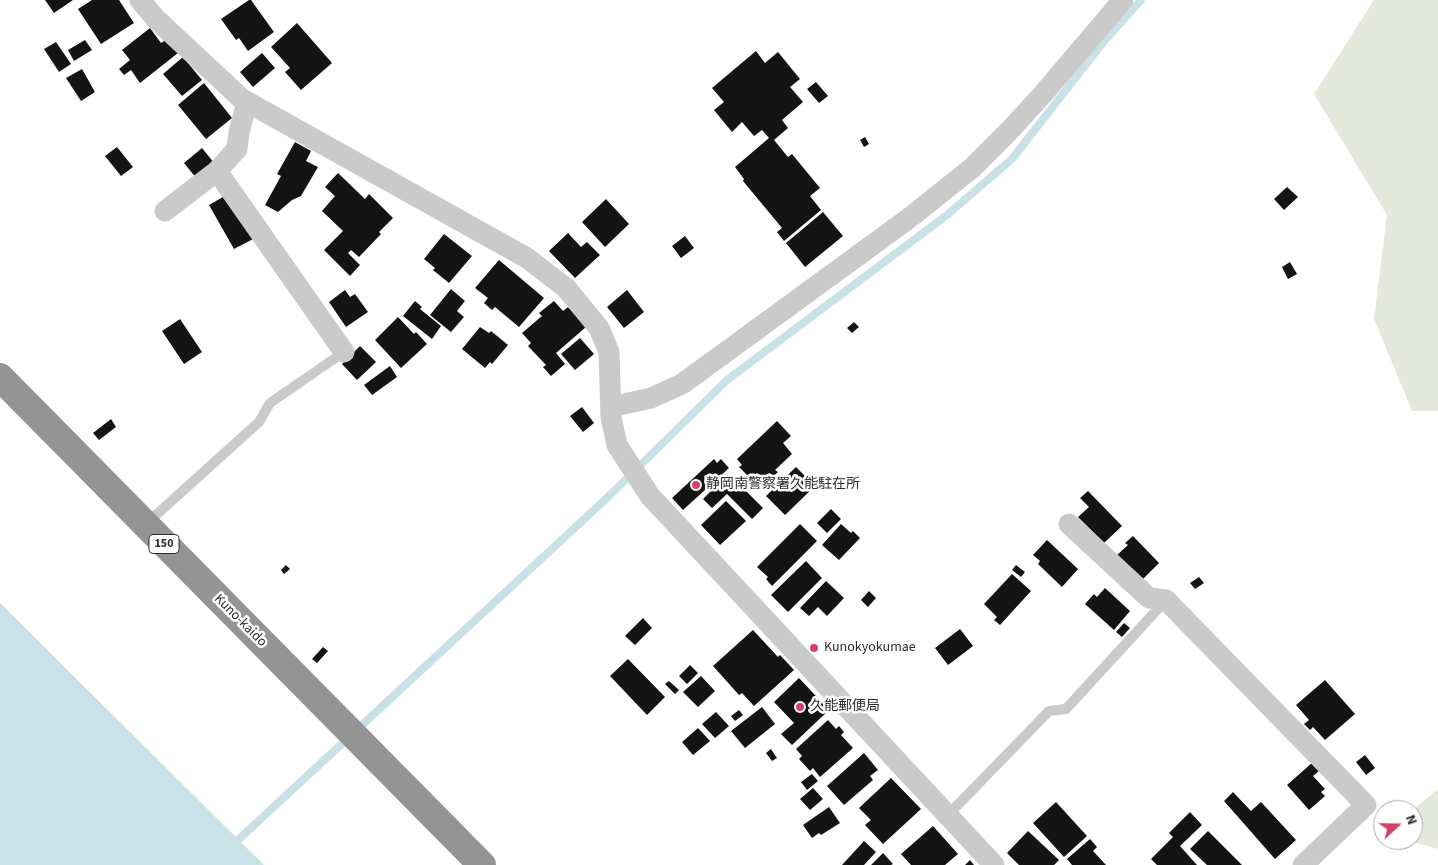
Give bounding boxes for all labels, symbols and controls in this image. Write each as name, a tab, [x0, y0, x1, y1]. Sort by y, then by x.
place label: 静岡南警察署久能駐在所	[706, 477, 860, 493]
marker: 静岡南警察署久能駐在所	[690, 479, 702, 491]
road number: 150	[149, 534, 179, 554]
street label: Kuno-kaido	[210, 591, 270, 651]
place label: Kunokyokumae	[824, 640, 916, 656]
marker: Kunokyokumae	[808, 642, 820, 654]
place label: 久能郵便局	[810, 699, 880, 715]
marker: 久能郵便局	[794, 701, 806, 713]
north arrow	[1373, 800, 1423, 850]
text: N	[1400, 812, 1422, 828]

